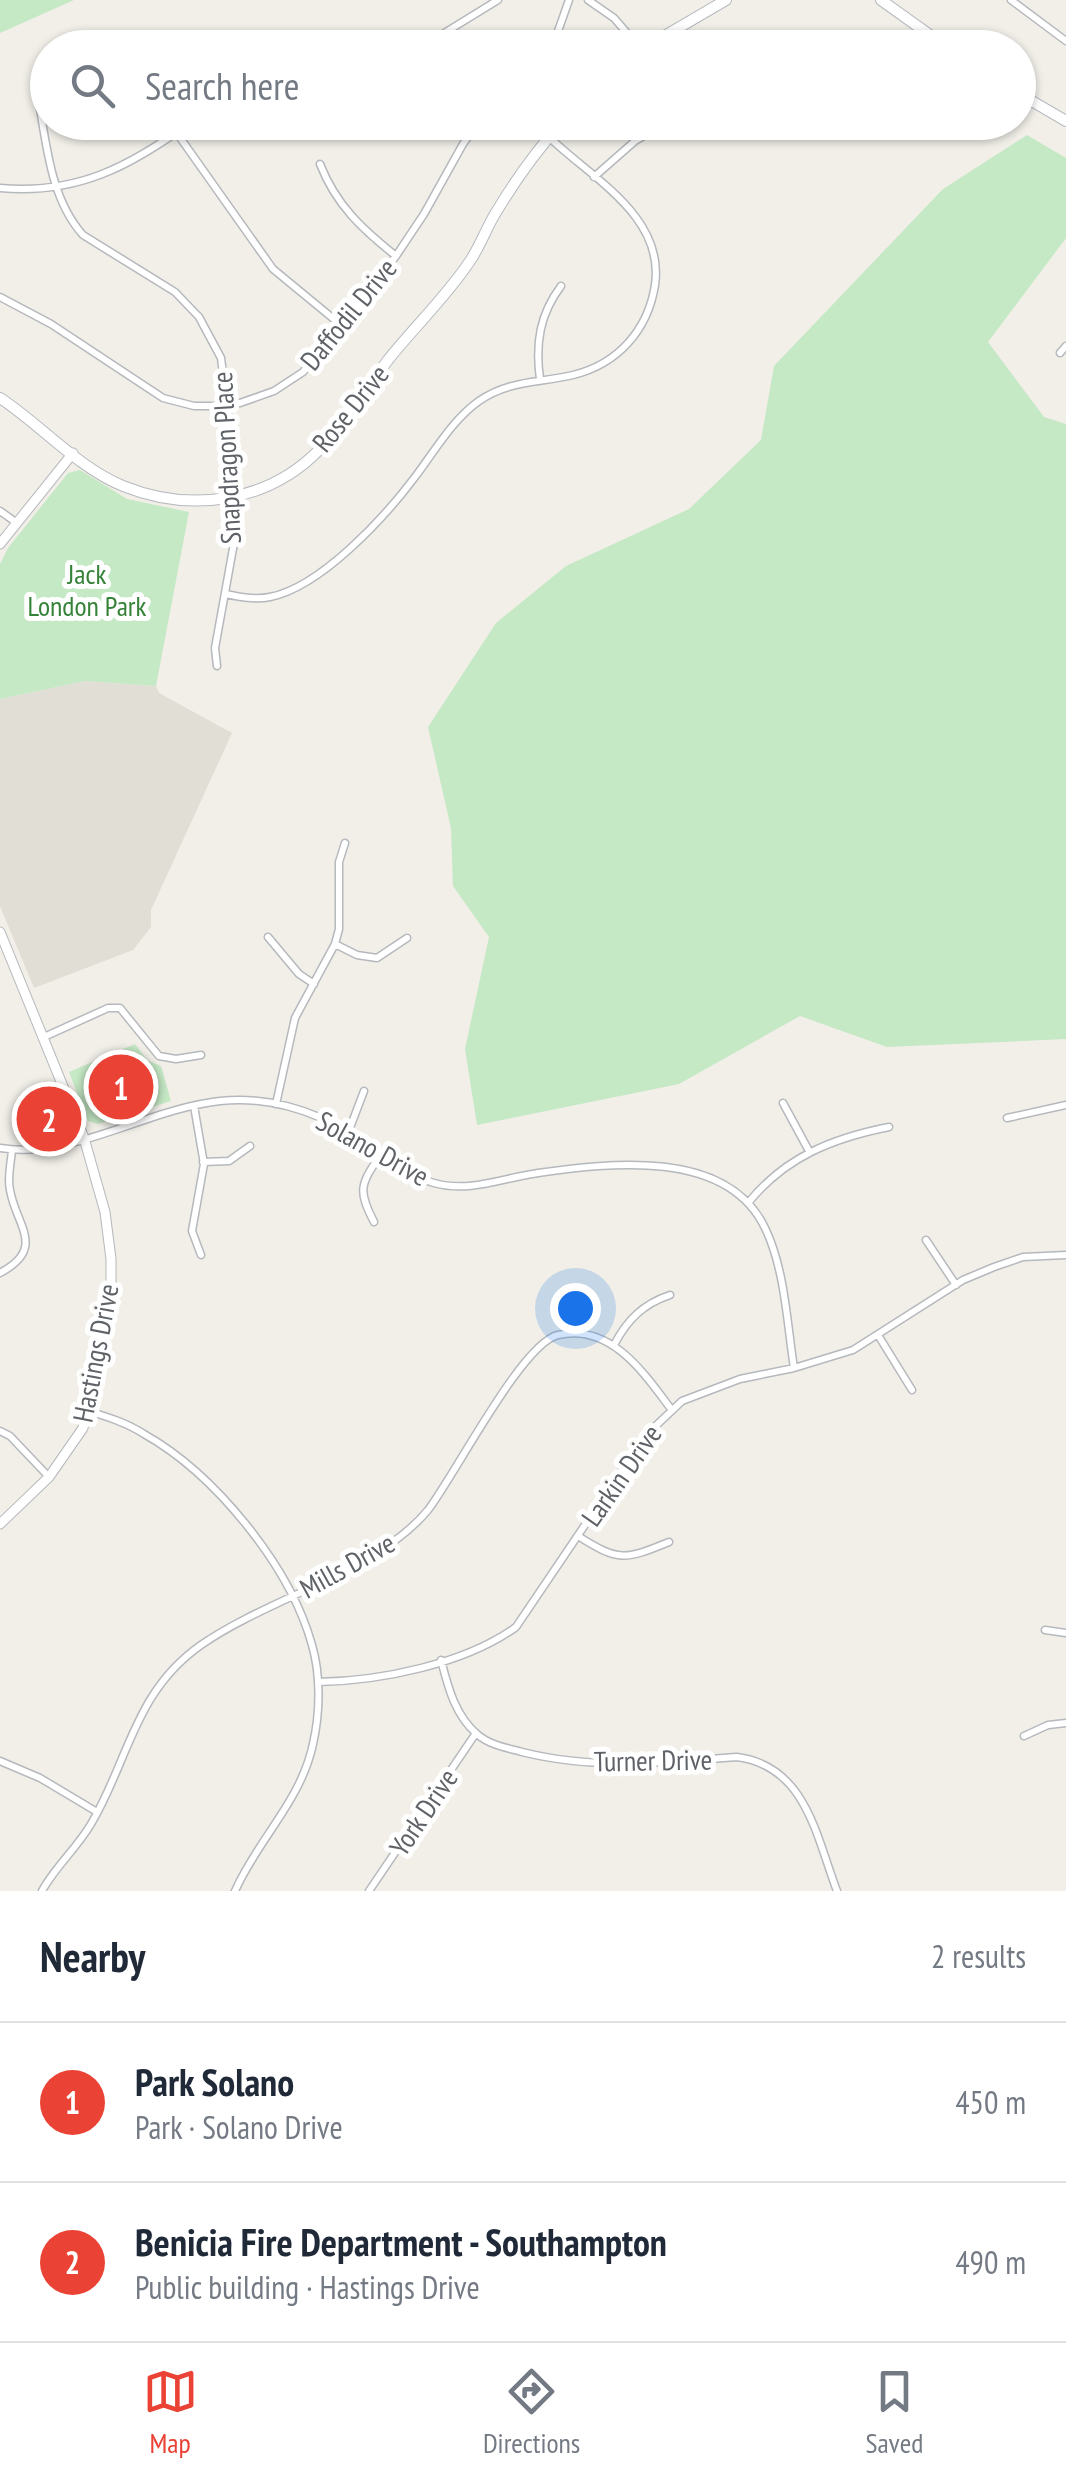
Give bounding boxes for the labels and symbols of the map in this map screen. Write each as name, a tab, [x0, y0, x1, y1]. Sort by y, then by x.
street label: Daffodil Drive	[292, 250, 404, 378]
street label: Rose Drive	[303, 357, 397, 459]
street label: Snapdragon Place	[203, 371, 249, 545]
park label: Jack London Park	[28, 555, 147, 624]
pin: 1	[88, 1050, 154, 1124]
pin: 2	[17, 1082, 82, 1156]
street label: Solano Drive	[310, 1102, 436, 1194]
street label: Hastings Drive	[63, 1281, 127, 1425]
your location	[550, 1283, 601, 1334]
street label: Larkin Drive	[573, 1417, 669, 1533]
street label: Mills Drive	[293, 1524, 401, 1606]
street label: Turner Drive	[594, 1740, 712, 1780]
street label: York Drive	[380, 1761, 466, 1863]

